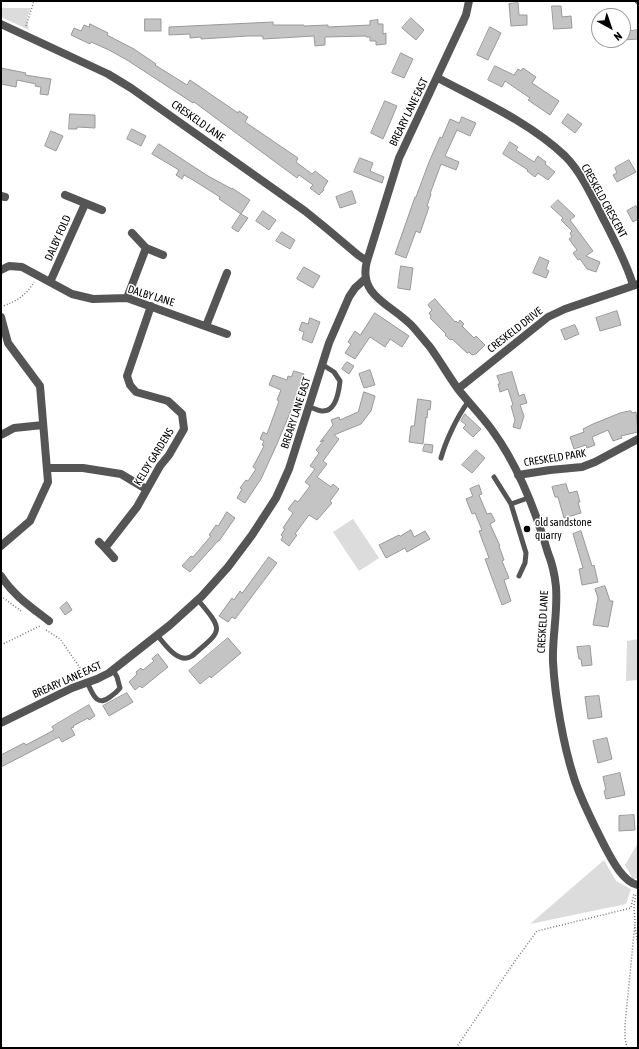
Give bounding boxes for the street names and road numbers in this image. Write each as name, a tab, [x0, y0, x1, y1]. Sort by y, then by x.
street label: BREARY LANE EAST	[387, 76, 431, 148]
street label: CRESKELD LANE	[169, 98, 227, 144]
street label: CRESKELD CRESCENT	[578, 162, 630, 240]
street label: DALBY FOLD	[42, 213, 74, 263]
street label: DALBY LANE	[126, 283, 176, 309]
street label: CRESKELD DRIVE	[485, 304, 545, 356]
street label: BREARY LANE EAST	[278, 376, 314, 450]
street label: KELDY GARDENS	[131, 426, 177, 488]
street label: CRESKELD PARK	[523, 447, 587, 469]
street label: CRESKELD LANE	[535, 590, 551, 654]
street label: BREARY LANE EAST	[30, 659, 104, 701]

